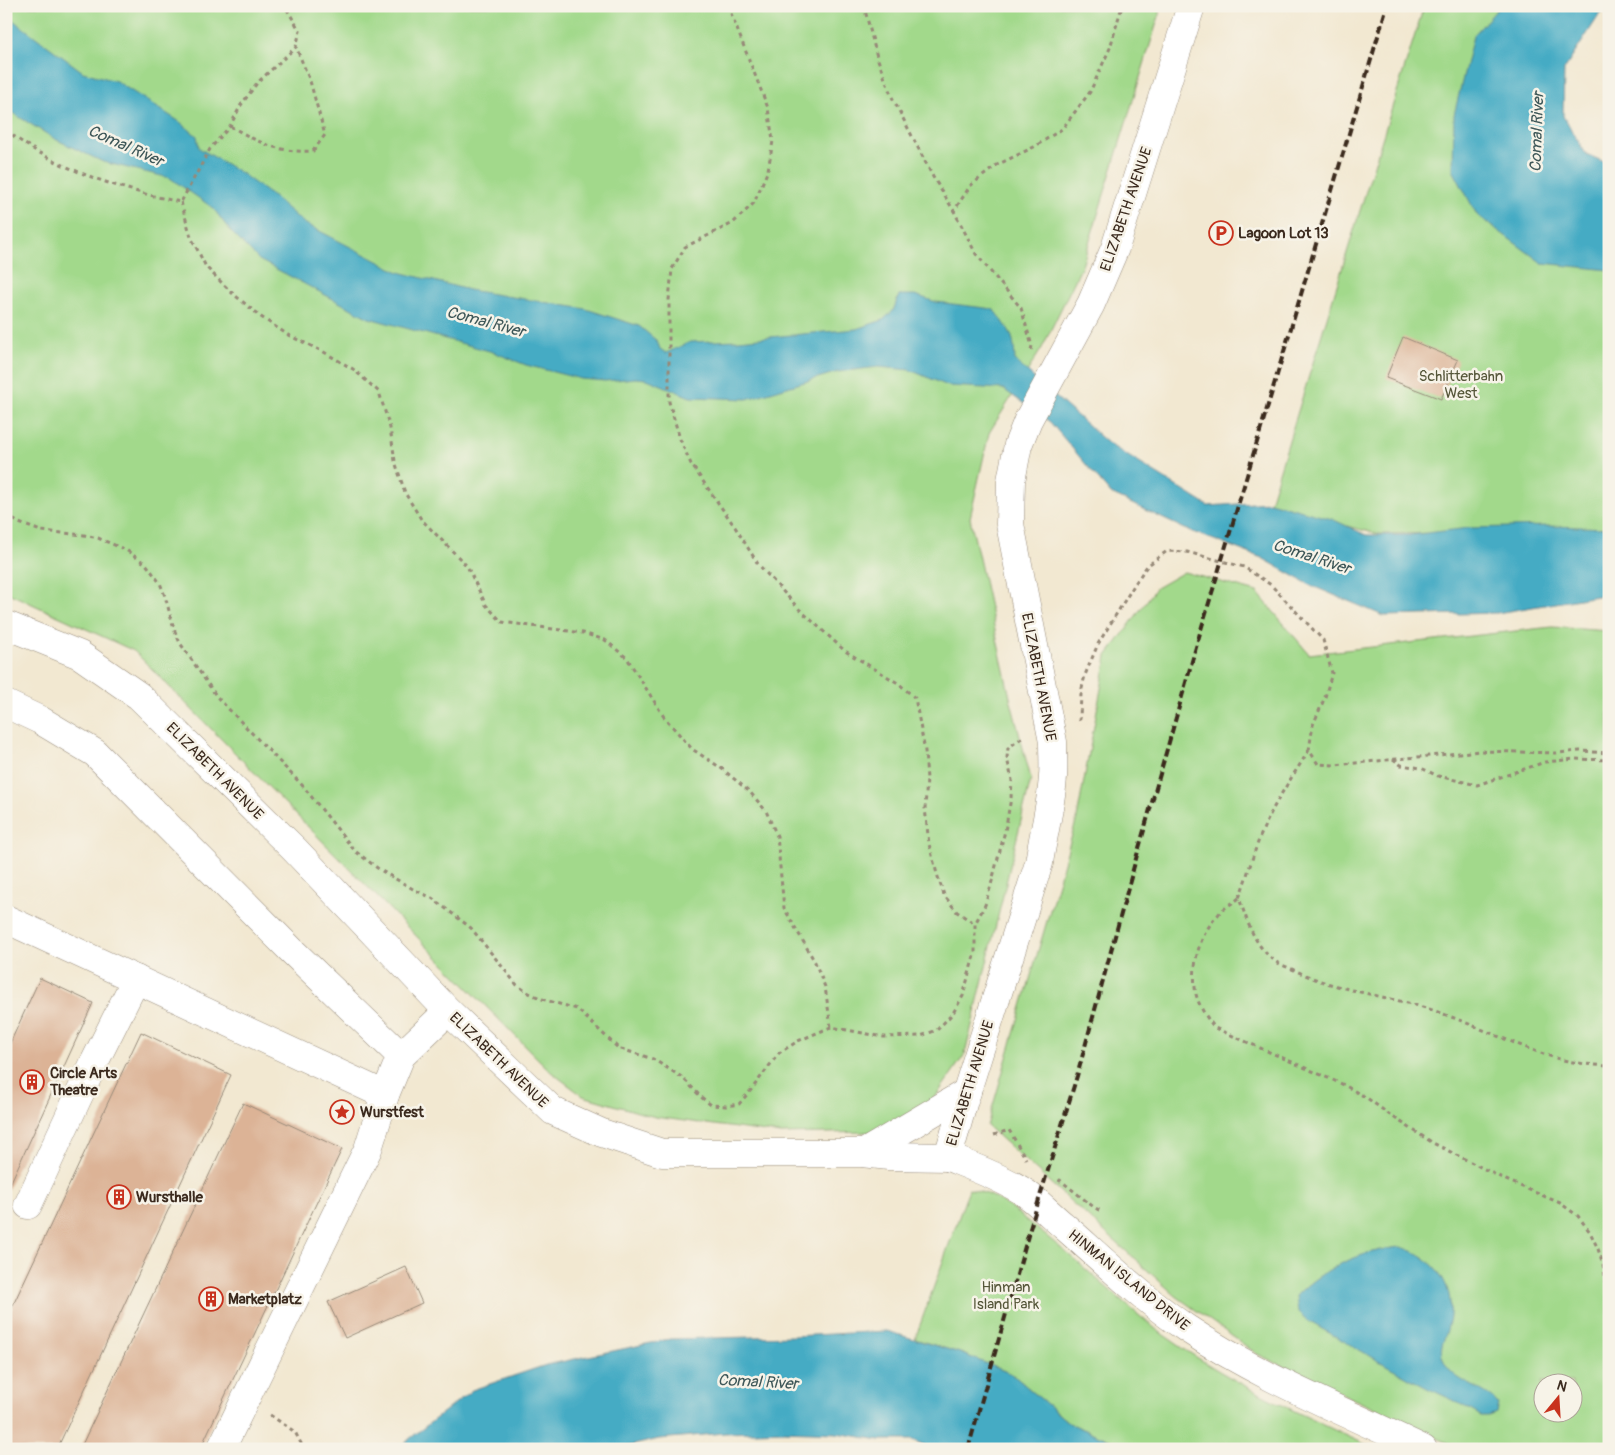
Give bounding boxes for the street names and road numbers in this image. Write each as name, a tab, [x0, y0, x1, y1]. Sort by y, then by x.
street label: ELIZABETH AVENUE	[1096, 144, 1157, 274]
street label: ELIZABETH AVENUE	[1017, 611, 1060, 743]
street label: ELIZABETH AVENUE	[162, 719, 268, 824]
street label: ELIZABETH AVENUE	[445, 1008, 552, 1113]
street label: ELIZABETH AVENUE	[942, 1018, 999, 1148]
street label: HINMAN ISLAND DRIVE	[1064, 1226, 1193, 1335]

